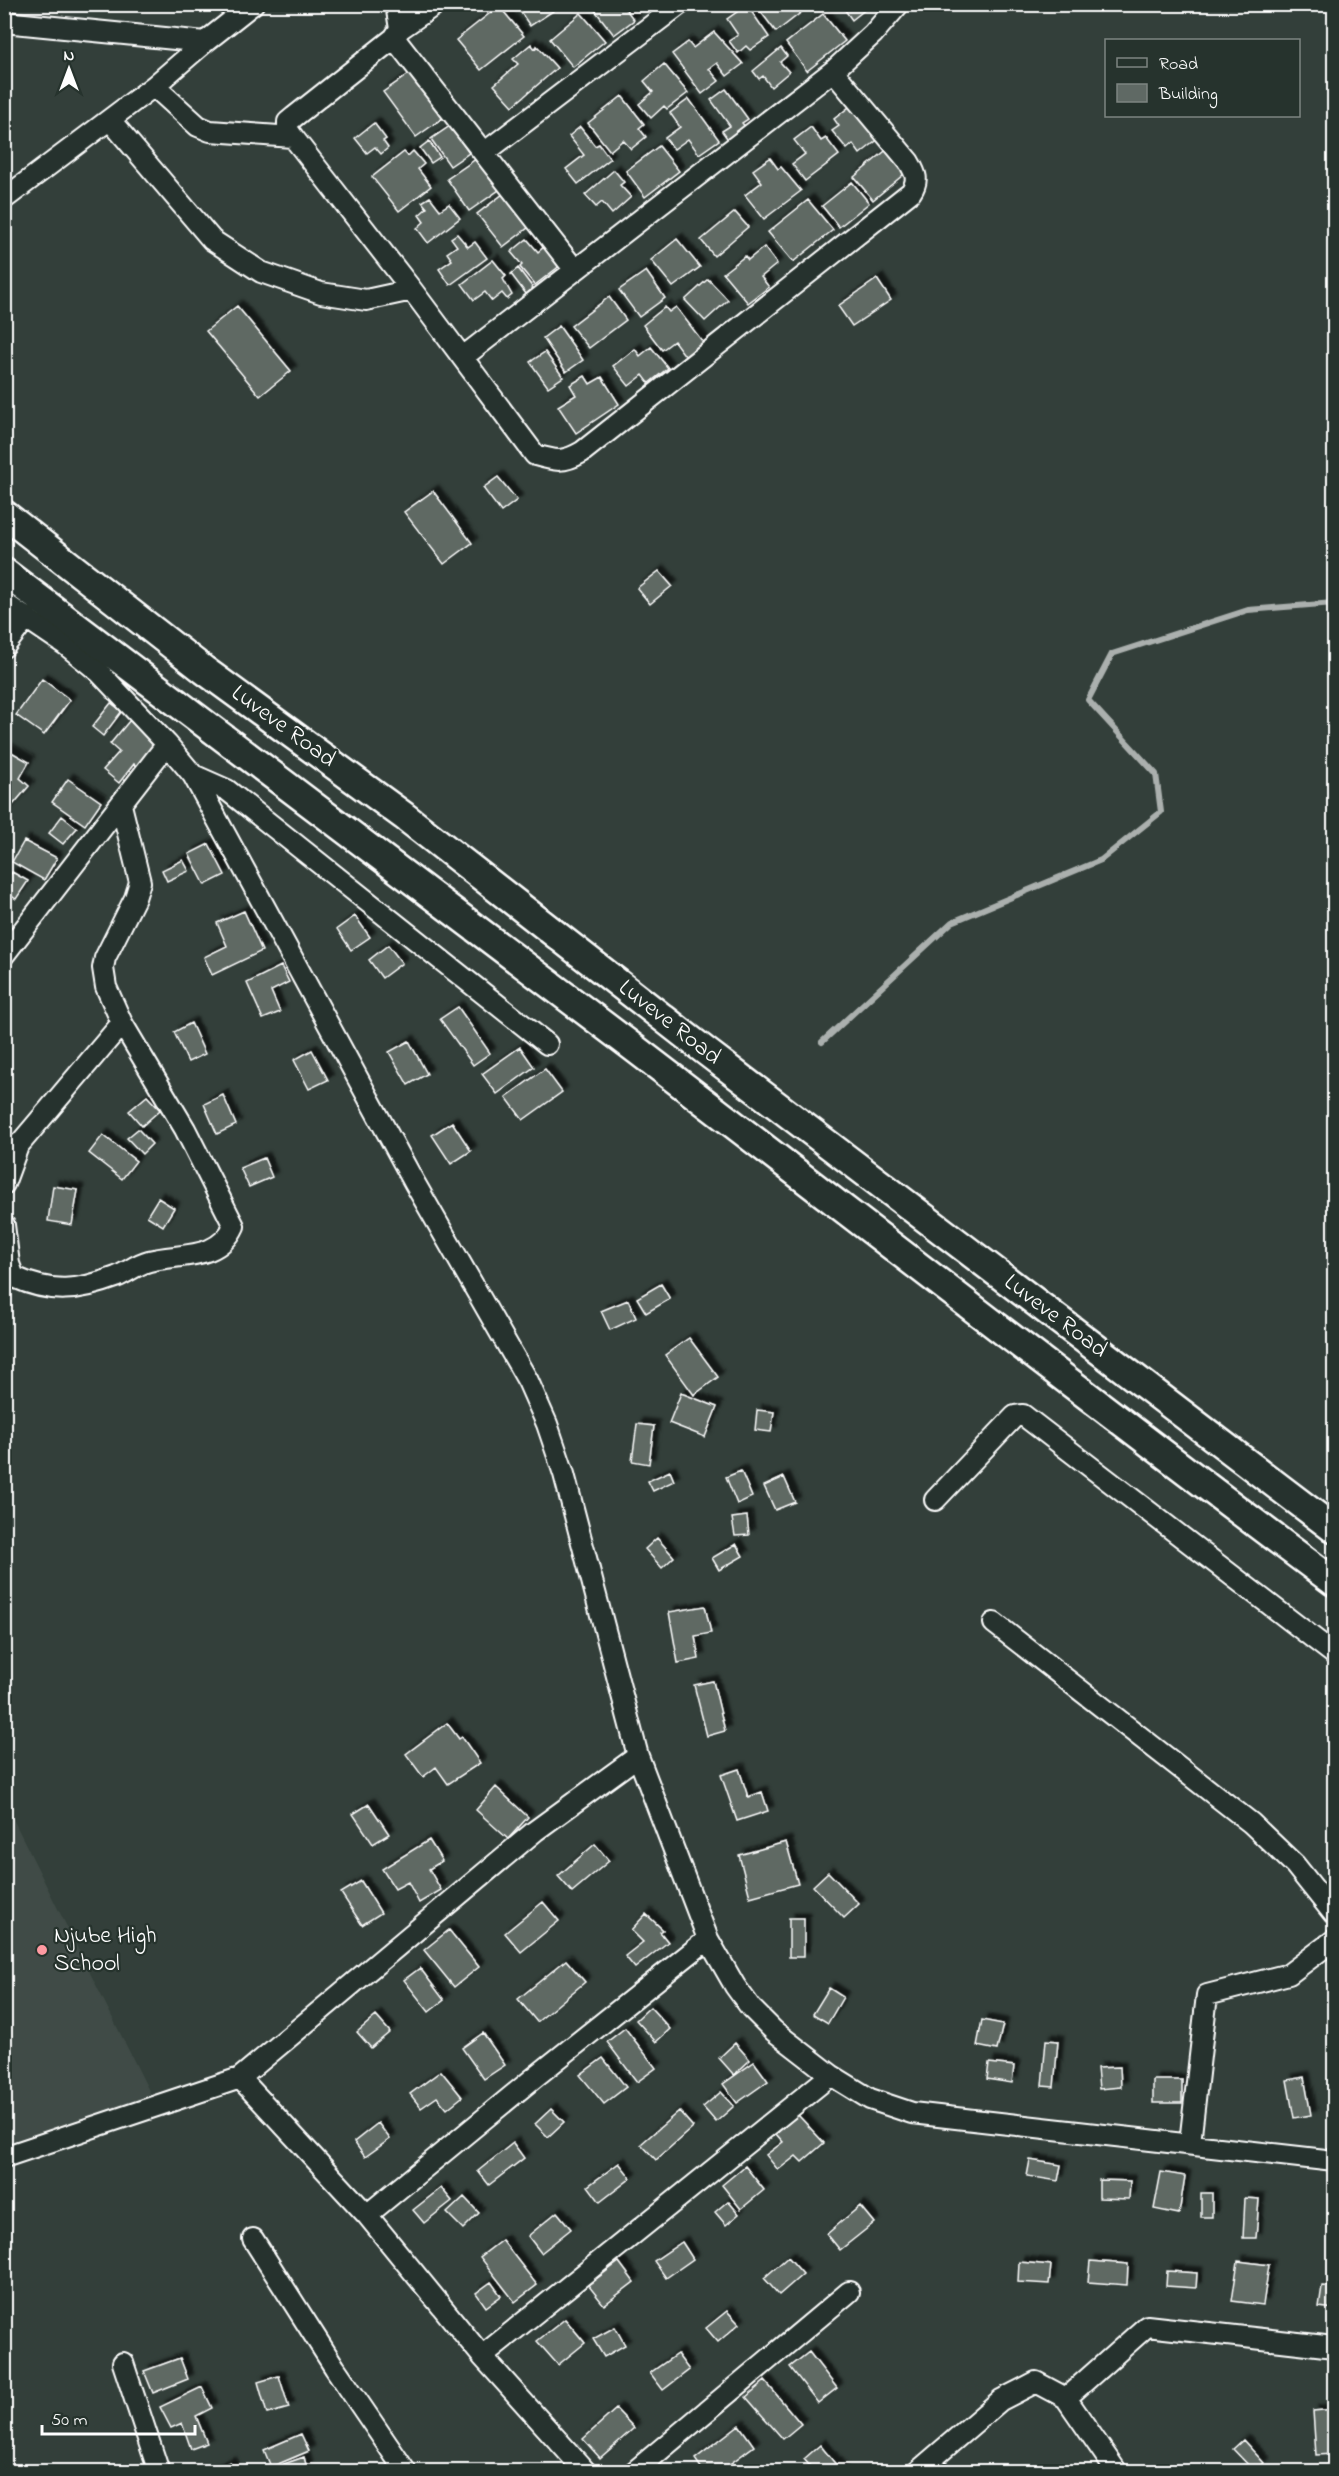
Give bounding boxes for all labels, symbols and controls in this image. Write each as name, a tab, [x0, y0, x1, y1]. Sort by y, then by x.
north arrow	[39, 39, 99, 99]
legend	[1105, 39, 1300, 117]
text: N	[64, 44, 75, 68]
text: Road	[1159, 52, 1198, 78]
text: Building	[1158, 82, 1218, 109]
street label: Luveve Road	[223, 677, 343, 777]
street label: Luveve Road	[610, 972, 728, 1075]
street label: Luveve Road	[996, 1266, 1115, 1368]
place label: Njube High School	[54, 1919, 157, 1982]
marker: Njube High School	[35, 1943, 49, 1957]
scale bar	[42, 2398, 195, 2436]
text: 50 m	[51, 2408, 88, 2434]

